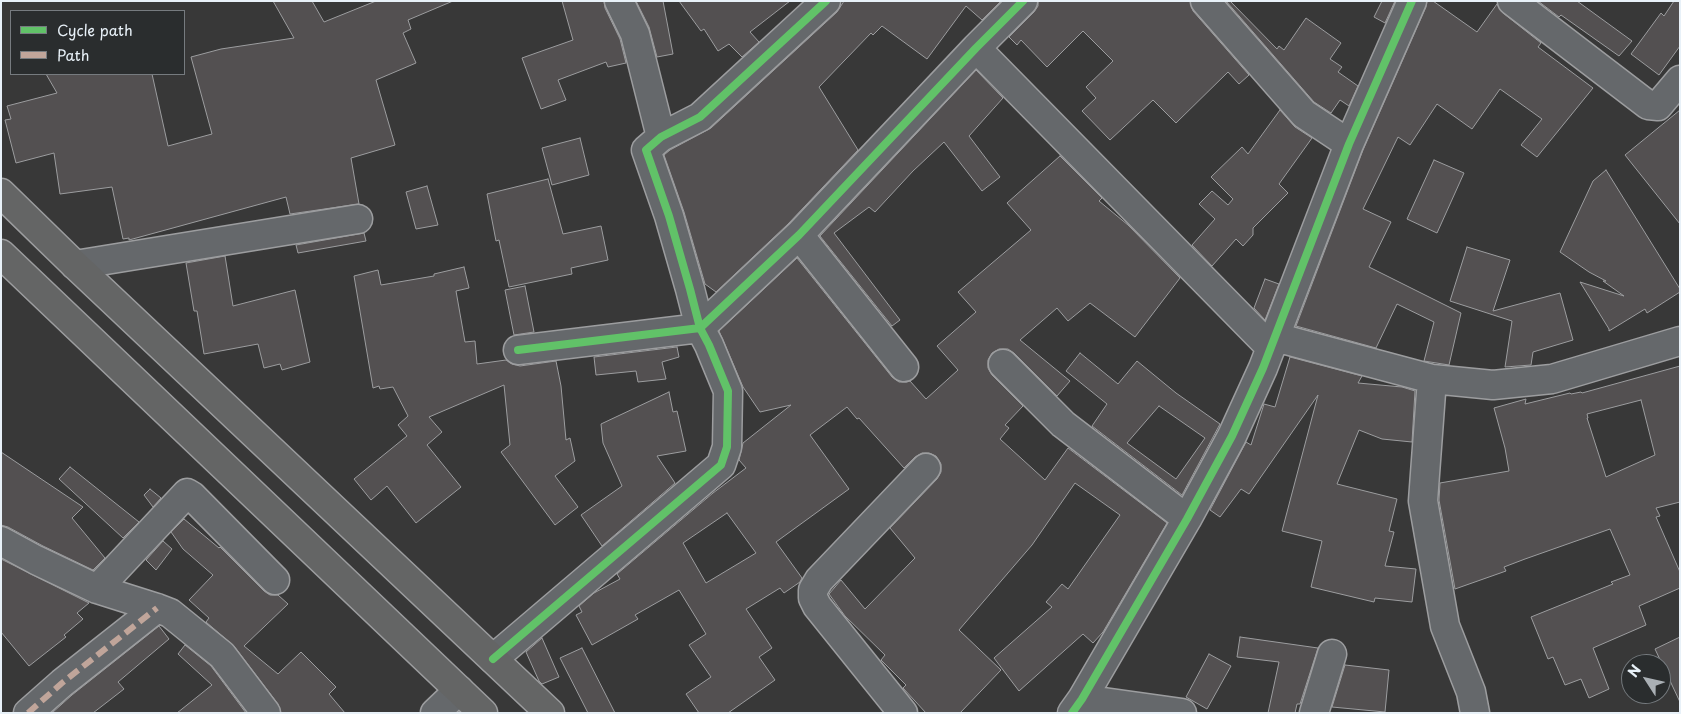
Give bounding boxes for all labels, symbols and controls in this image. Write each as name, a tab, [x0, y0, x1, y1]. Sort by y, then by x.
legend	[10, 10, 185, 75]
text: Cycle path	[57, 18, 133, 41]
text: Path	[57, 43, 89, 66]
north arrow	[1621, 654, 1671, 704]
text: N	[1622, 660, 1646, 681]

